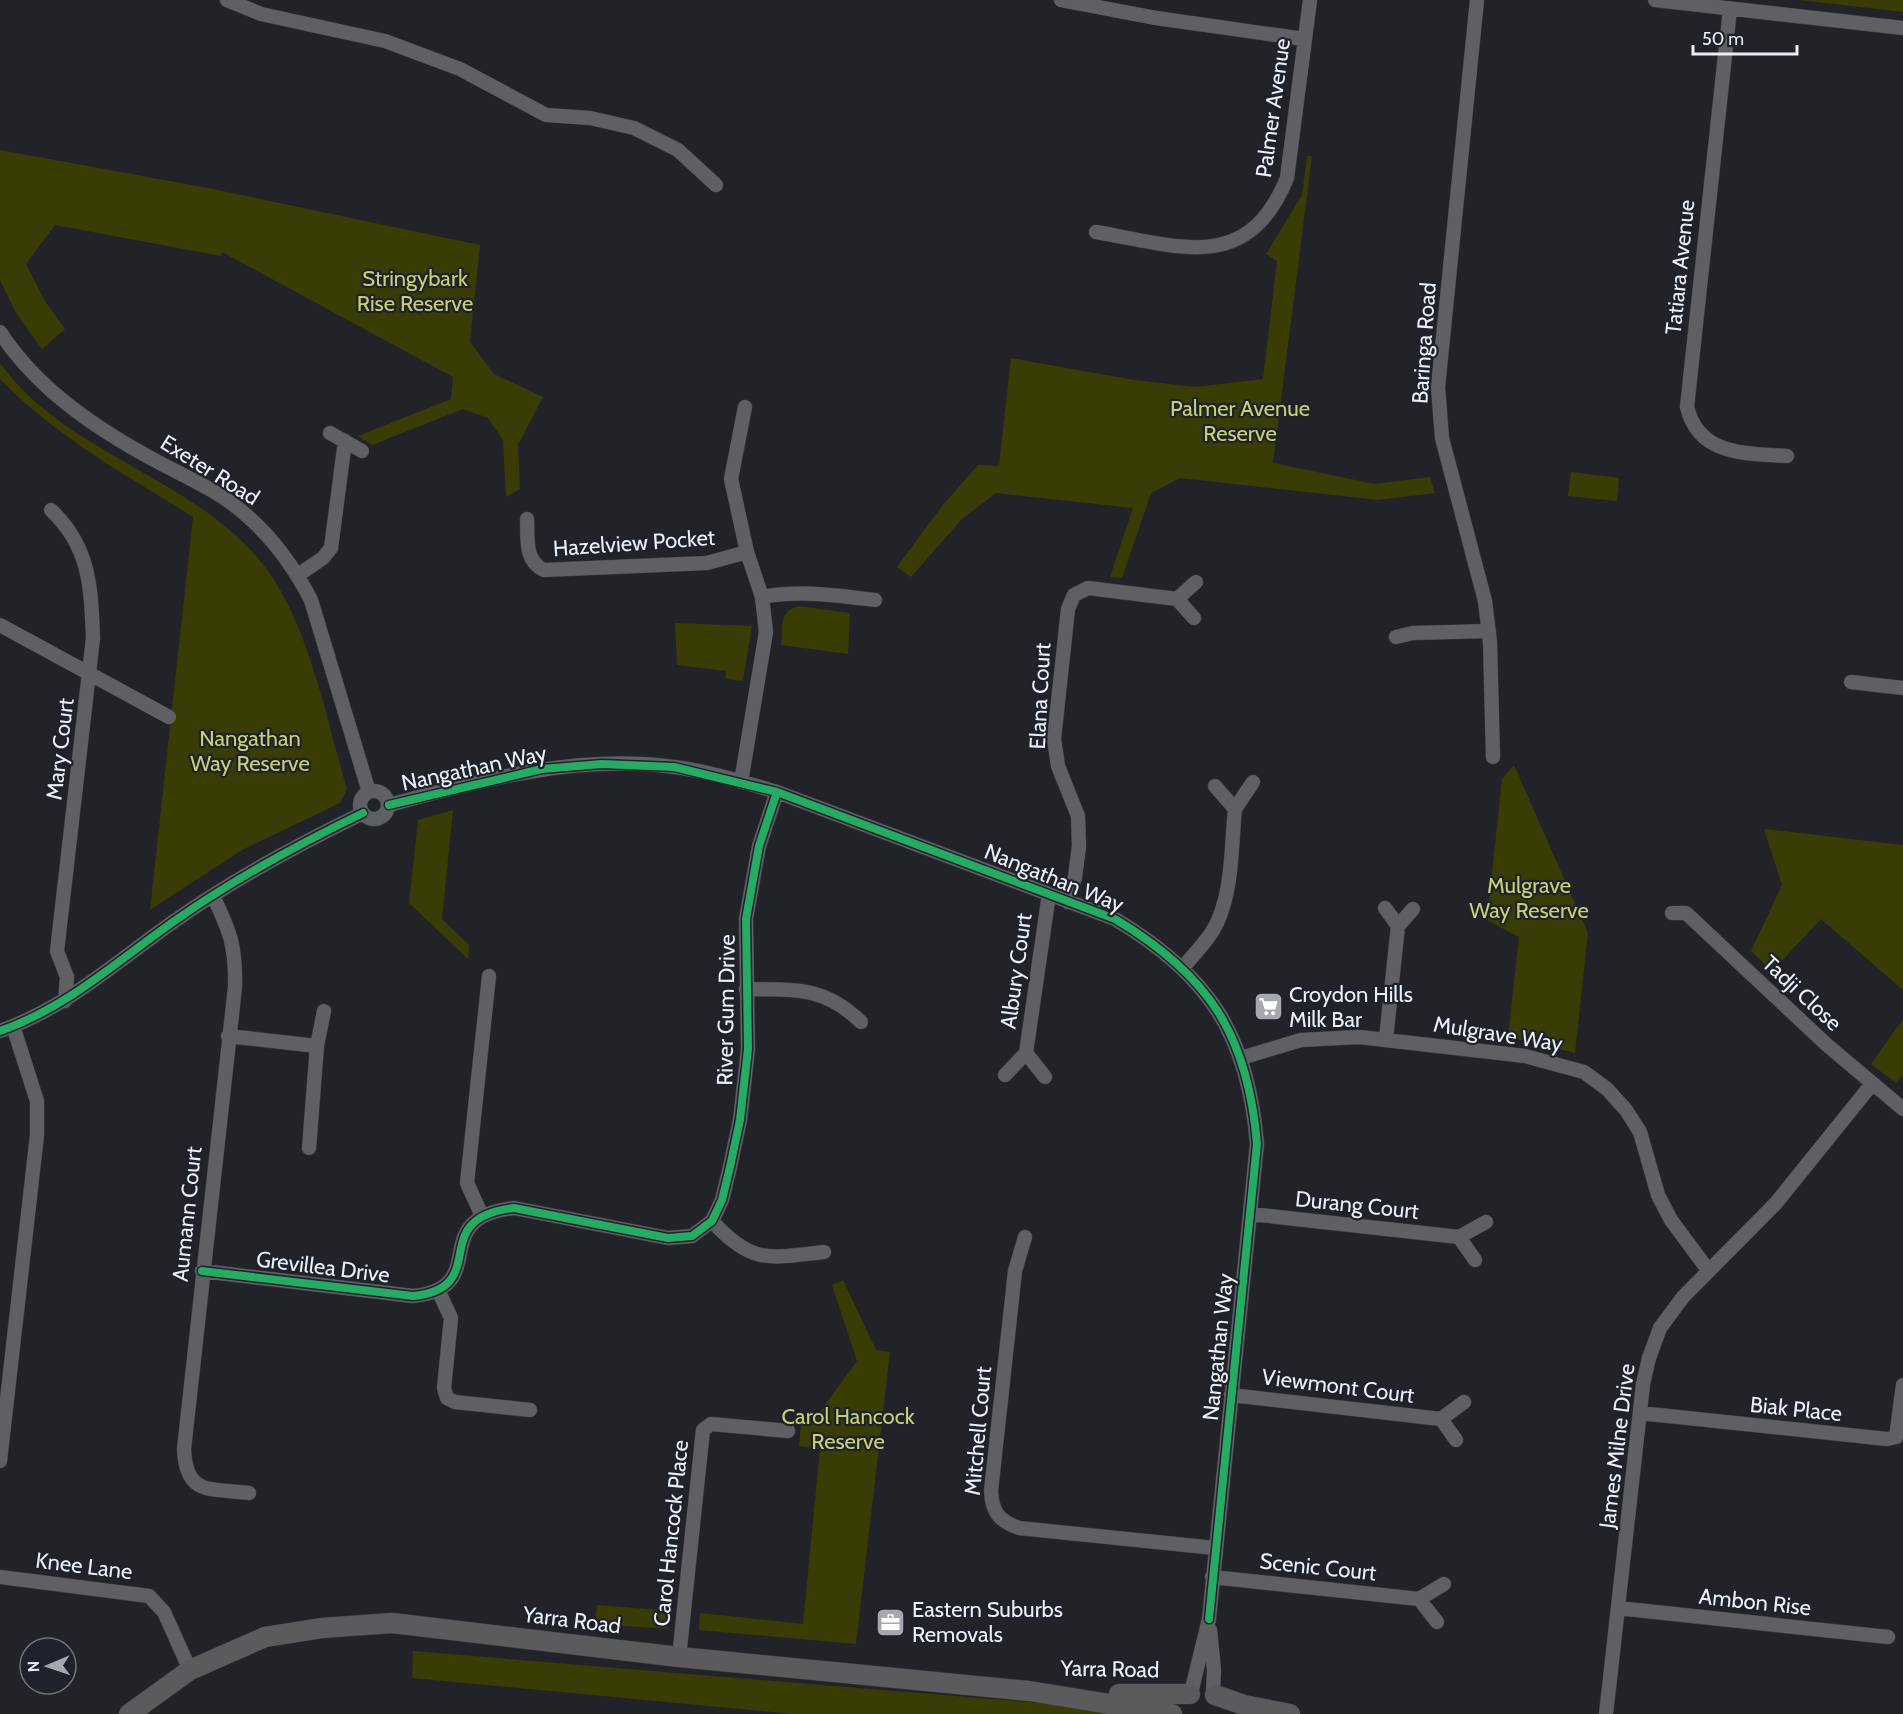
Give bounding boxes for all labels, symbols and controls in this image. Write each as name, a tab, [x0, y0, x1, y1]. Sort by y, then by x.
scale bar	[1693, 18, 1796, 56]
text: 50 m	[1702, 28, 1744, 50]
street label: Palmer Avenue	[1250, 37, 1296, 179]
street label: Tatiara Avenue	[1659, 198, 1701, 336]
park label: Stringybark Rise Reserve	[357, 265, 473, 317]
street label: Baringa Road	[1406, 281, 1442, 405]
park label: Palmer Avenue Reserve	[1170, 395, 1310, 447]
street label: Exeter Road	[155, 429, 265, 511]
street label: Hazelview Pocket	[552, 524, 717, 562]
street label: Elana Court	[1024, 641, 1056, 750]
street label: Mary Court	[40, 696, 80, 802]
park label: Nangathan Way Reserve	[190, 725, 310, 777]
street label: Nangathan Way	[399, 739, 549, 797]
street label: Nangathan Way	[980, 838, 1128, 918]
park label: Mulgrave Way Reserve	[1469, 872, 1589, 924]
street label: Albury Court	[995, 911, 1038, 1031]
street label: River Gum Drive	[711, 934, 741, 1086]
street label: Tadji Close	[1757, 950, 1847, 1036]
place label: Croydon Hills Milk Bar	[1289, 981, 1413, 1033]
supermarket icon: Croydon Hills Milk Bar	[1252, 991, 1284, 1023]
street label: Mulgrave Way	[1432, 1010, 1564, 1058]
street label: Aumann Court	[166, 1145, 208, 1283]
street label: Durang Court	[1294, 1185, 1421, 1225]
street label: Grevillea Drive	[255, 1245, 391, 1289]
street label: Nangathan Way	[1197, 1272, 1239, 1422]
street label: James Milne Drive	[1593, 1362, 1641, 1531]
street label: Viewmont Court	[1260, 1363, 1416, 1409]
street label: Mitchell Court	[959, 1365, 997, 1497]
street label: Biak Place	[1749, 1391, 1843, 1427]
park label: Carol Hancock Reserve	[782, 1403, 915, 1455]
street label: Carol Hancock Place	[648, 1438, 694, 1628]
street label: Knee Lane	[34, 1547, 134, 1585]
street label: Scenic Court	[1258, 1547, 1378, 1587]
street label: Ambon Rise	[1698, 1583, 1812, 1621]
place label: Eastern Suburbs Removals	[912, 1596, 1063, 1648]
street label: Yarra Road	[520, 1600, 623, 1639]
office icon: Eastern Suburbs Removals	[875, 1606, 907, 1638]
north arrow	[18, 1636, 78, 1696]
street label: Yarra Road	[1059, 1655, 1160, 1683]
text: N	[24, 1661, 43, 1672]

